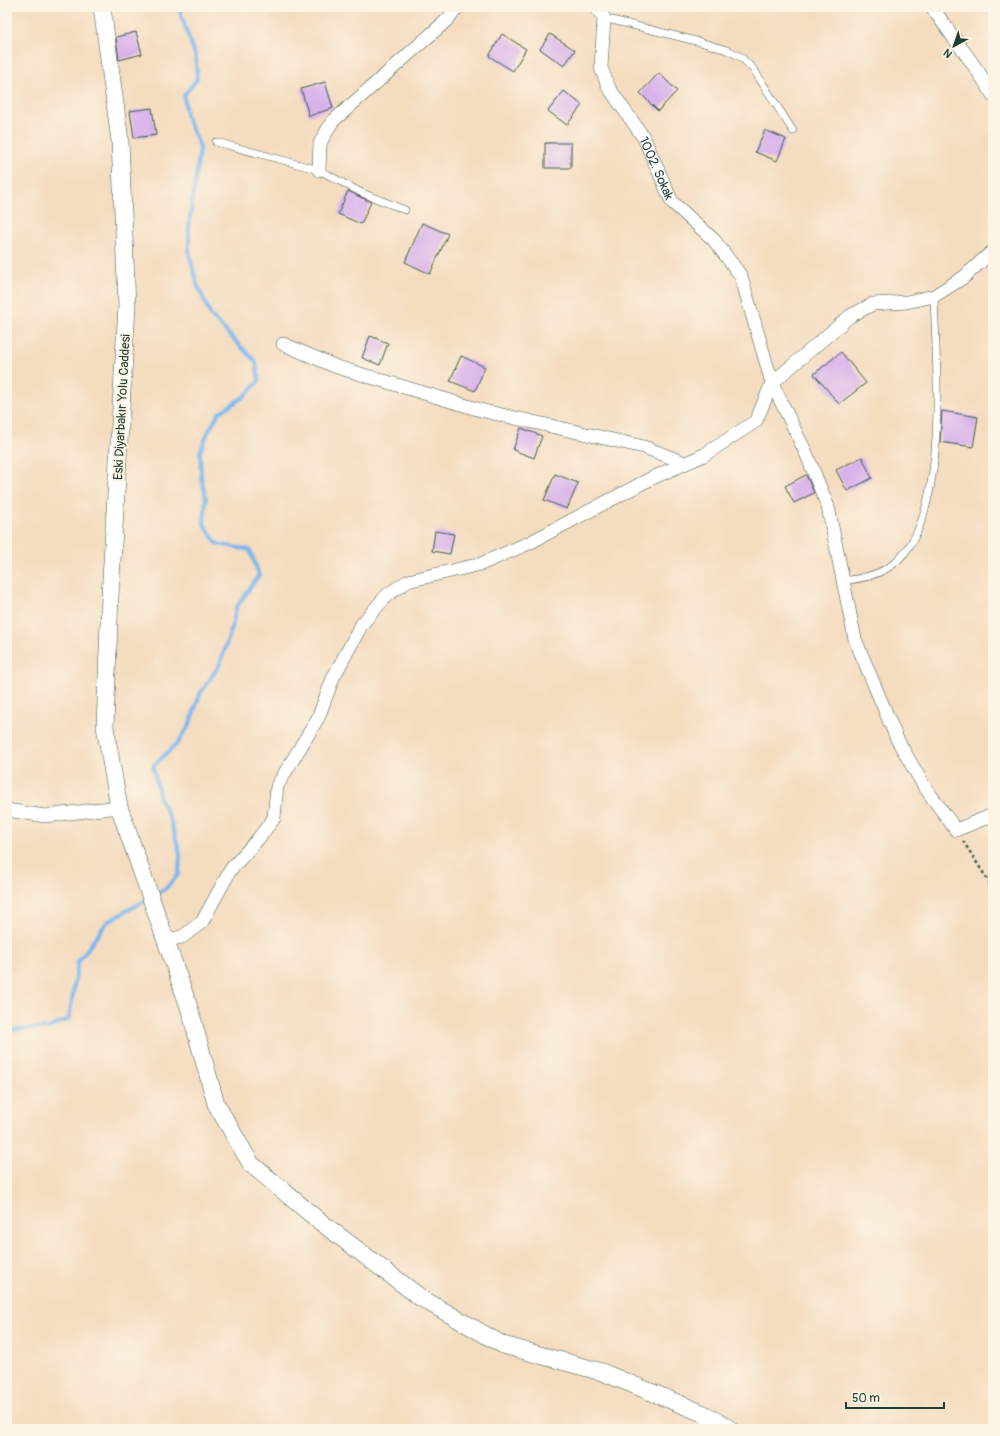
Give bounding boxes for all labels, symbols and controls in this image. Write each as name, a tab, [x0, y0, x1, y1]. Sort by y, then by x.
north arrow	[934, 26, 974, 66]
text: N	[940, 46, 955, 61]
street label: 1002. Sokak	[635, 134, 677, 203]
street label: Eski Diyarbakır Yolu Caddesi	[110, 334, 134, 480]
scale bar	[846, 1384, 944, 1410]
text: 50 m	[852, 1391, 880, 1406]

